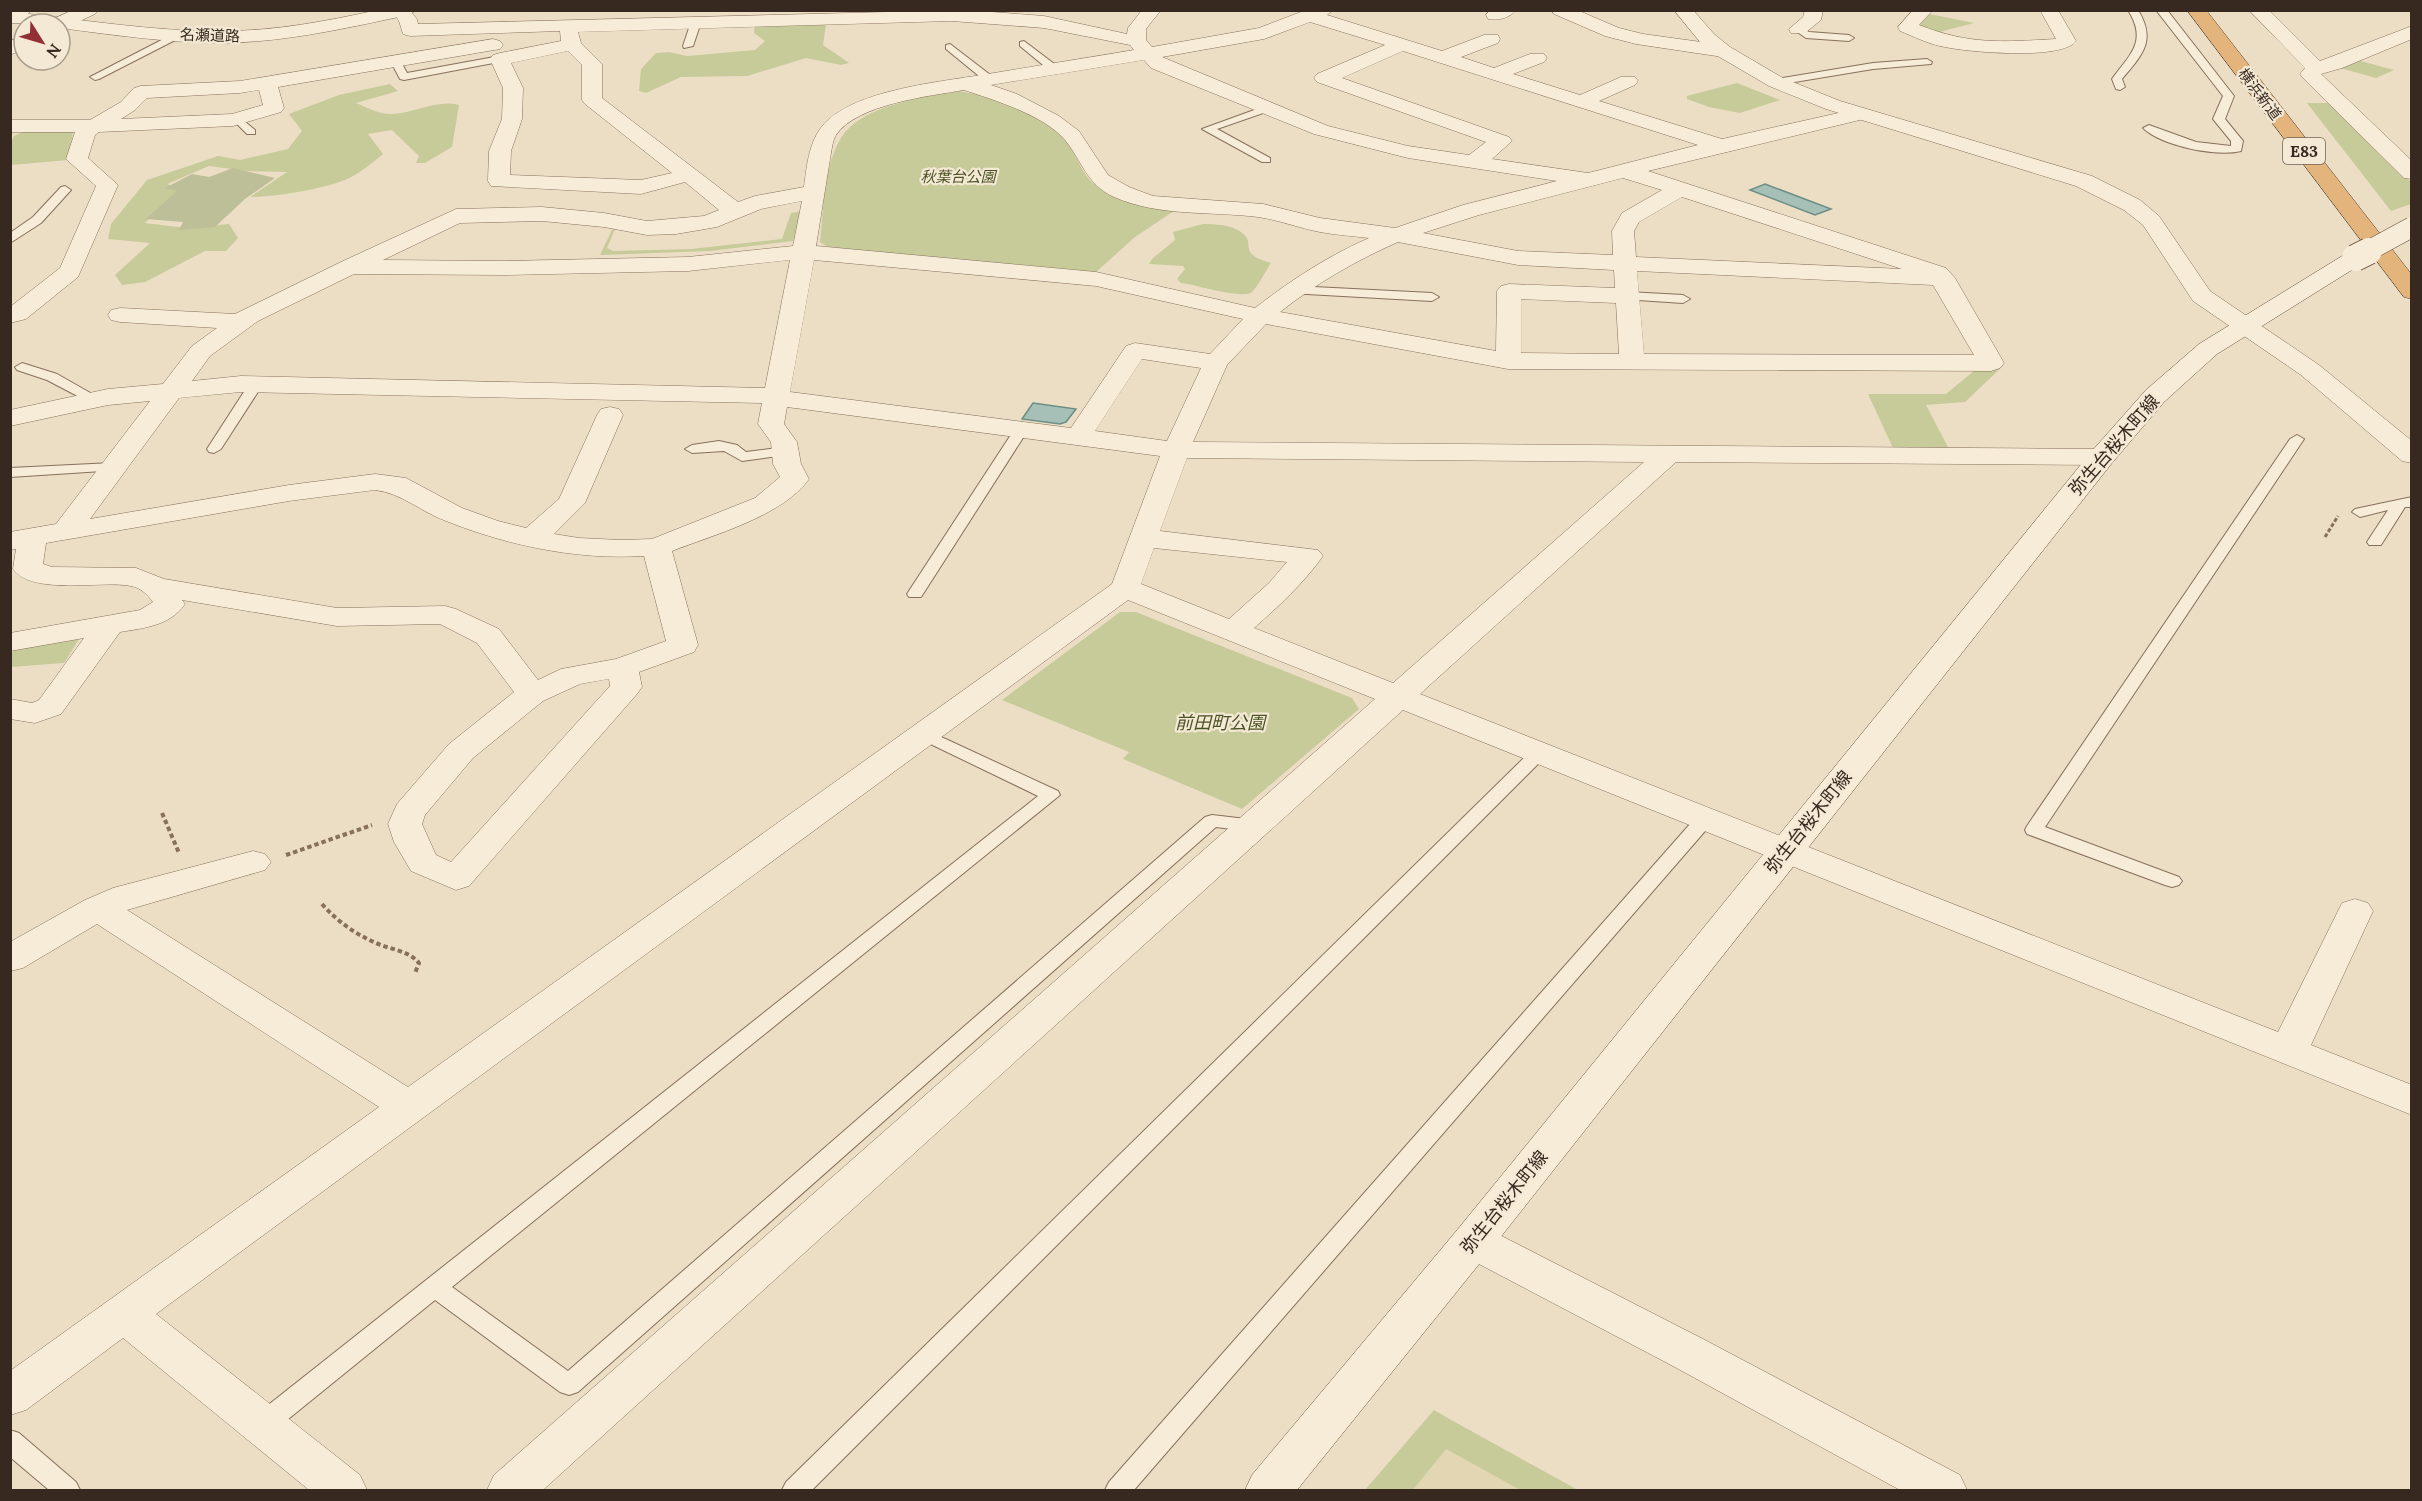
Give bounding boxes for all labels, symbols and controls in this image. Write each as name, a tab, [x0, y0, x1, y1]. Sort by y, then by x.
north arrow	[12, 12, 72, 72]
street label: 名瀬道路	[180, 24, 240, 46]
text: N	[42, 40, 66, 62]
street label: 横浜新道	[2234, 64, 2286, 124]
road number: E83	[2283, 138, 2325, 164]
park label: 秋葉台公園	[920, 167, 997, 186]
street label: 弥生台桜木町線	[2064, 390, 2164, 500]
park label: 前田町公園	[1175, 711, 1268, 734]
street label: 弥生台桜木町線	[1759, 766, 1857, 878]
street label: 弥生台桜木町線	[1455, 1146, 1553, 1258]

